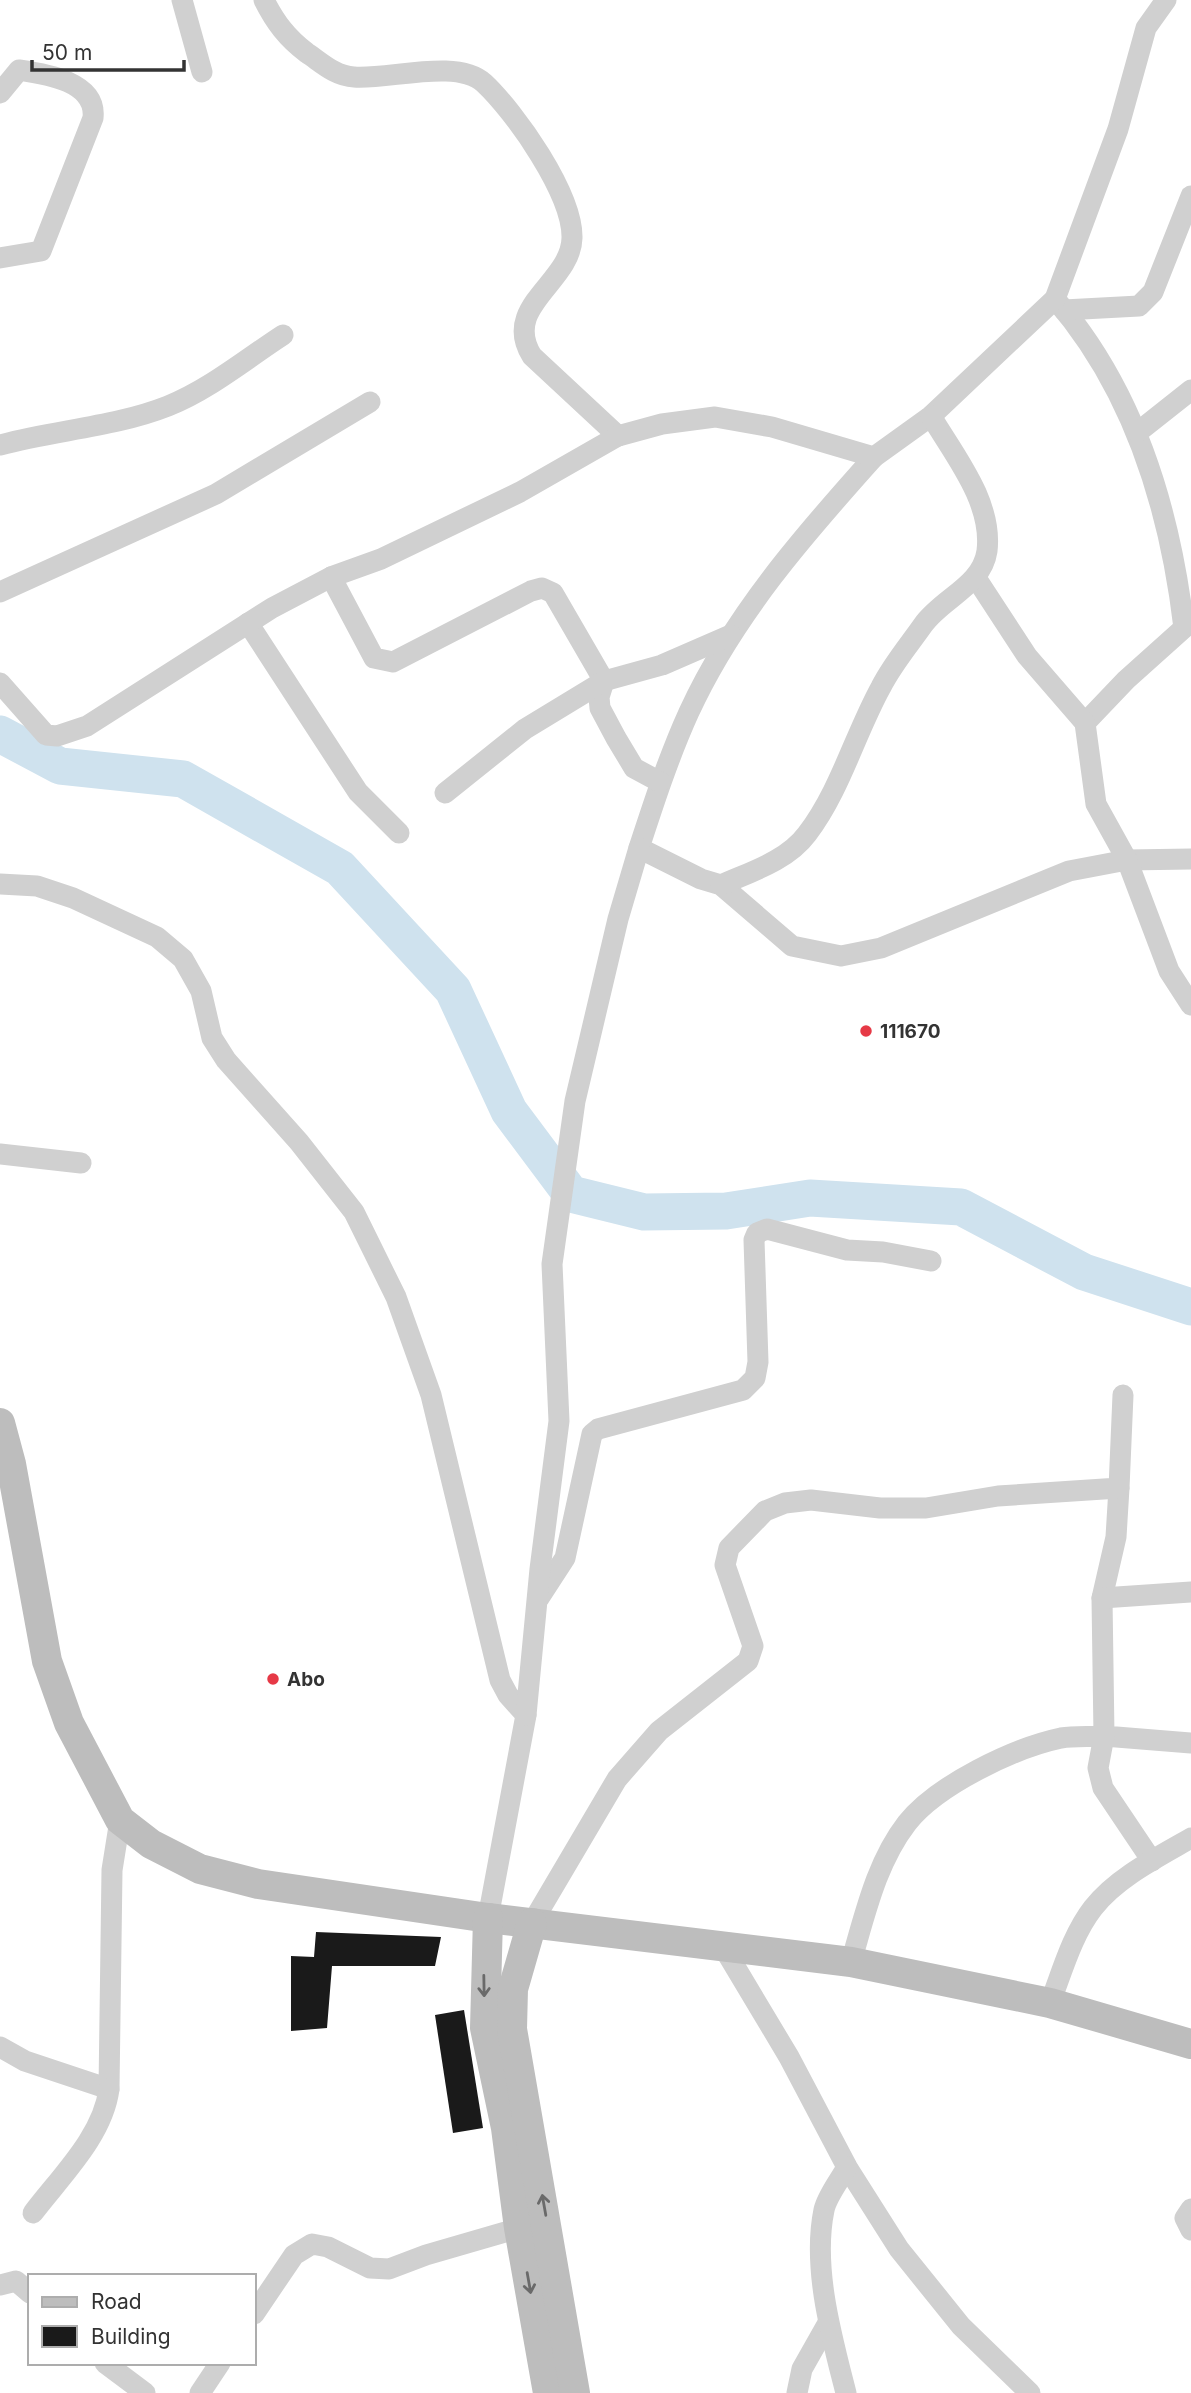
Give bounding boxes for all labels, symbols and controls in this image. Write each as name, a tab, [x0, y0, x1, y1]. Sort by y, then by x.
scale bar	[32, 28, 184, 72]
text: 50 m	[42, 40, 92, 65]
place label: 111670	[880, 1020, 940, 1043]
marker: 111670	[858, 1023, 874, 1039]
place label: Abo	[287, 1668, 325, 1691]
marker: Abo	[265, 1671, 281, 1687]
one-way arrow	[477, 1974, 491, 1997]
one-way arrow	[537, 2194, 550, 2217]
one-way arrow	[522, 2271, 536, 2294]
legend	[28, 2274, 256, 2365]
text: Road	[91, 2289, 142, 2314]
text: Building	[91, 2324, 171, 2349]

